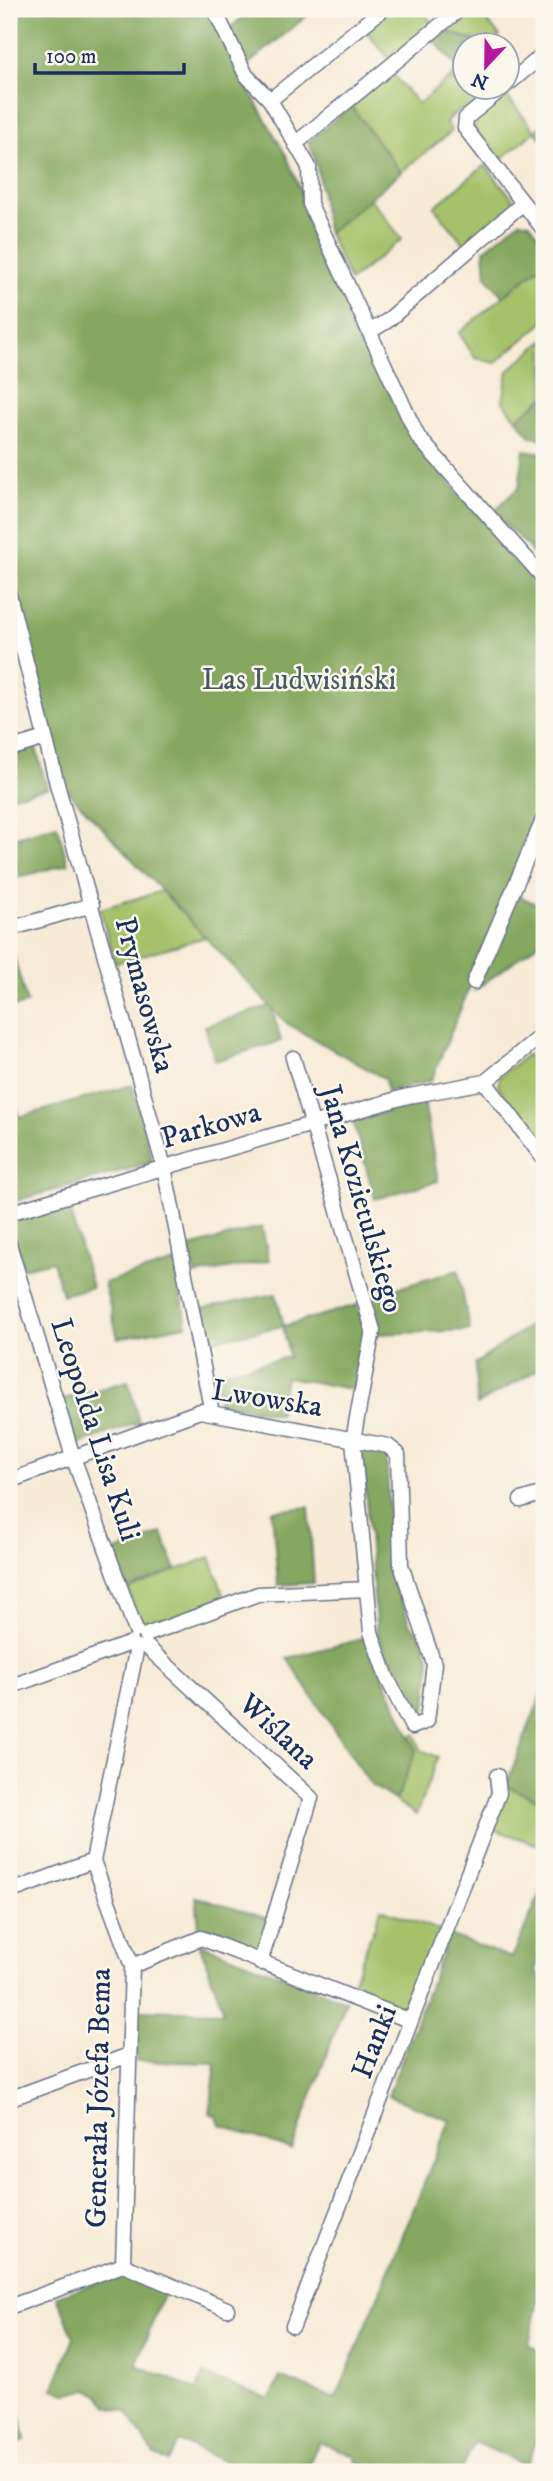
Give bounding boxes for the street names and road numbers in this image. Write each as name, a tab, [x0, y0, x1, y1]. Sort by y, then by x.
street label: Prymasowska	[105, 913, 183, 1077]
street label: Jana Kozietulskiego	[310, 1078, 411, 1317]
street label: Parkowa	[157, 1094, 265, 1158]
street label: Leopolda Lisa Kuli	[42, 1314, 148, 1546]
street label: Lwowska	[209, 1372, 325, 1426]
street label: Wiślana	[230, 1685, 326, 1778]
street label: Generała Józefa Bema	[78, 1967, 120, 2228]
street label: Hanki	[344, 2000, 406, 2084]

